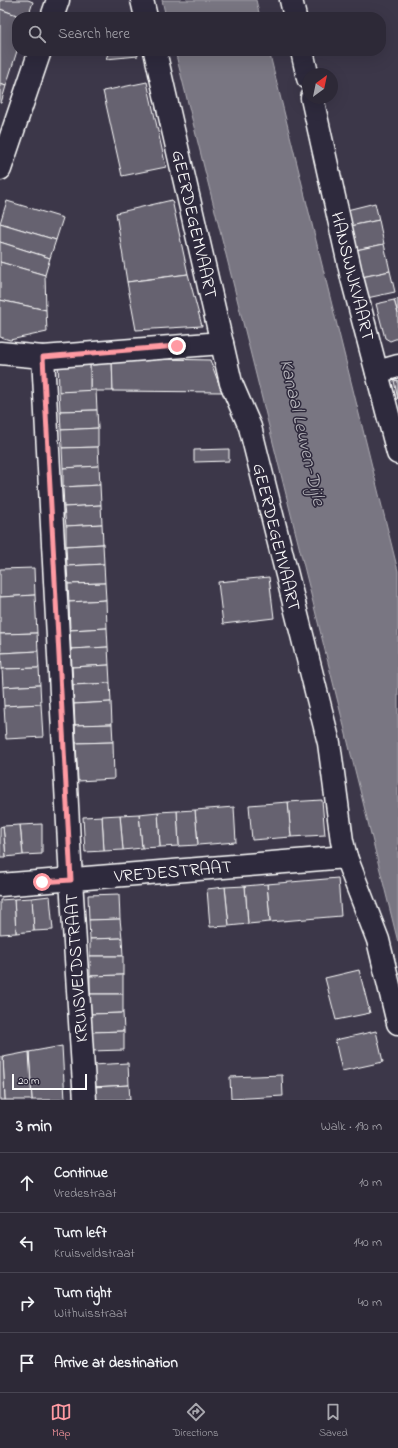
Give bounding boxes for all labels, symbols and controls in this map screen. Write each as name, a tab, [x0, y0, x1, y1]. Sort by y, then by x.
search box	[12, 12, 386, 56]
icon: search	[26, 23, 48, 45]
text: Search here	[58, 23, 130, 45]
north arrow	[302, 68, 338, 104]
street label: GEERDEGEMVAART	[163, 148, 223, 301]
street label: HANSWIJKVAART	[322, 209, 380, 344]
route end	[168, 337, 186, 355]
water label: Kanaal Leuven-Dijle	[272, 357, 332, 510]
street label: GEERDEGEMVAART	[244, 461, 306, 614]
street label: VREDESTRAAT	[112, 855, 233, 891]
route start	[33, 873, 51, 891]
street label: KRUISVELDSTRAAT	[60, 892, 96, 1043]
scale bar	[12, 1072, 87, 1091]
text: 20 m	[18, 1073, 40, 1089]
text: 3 min	[16, 1114, 52, 1139]
text: Walk · 190 m	[321, 1117, 382, 1136]
text: Continue	[54, 1162, 108, 1184]
icon: ahead	[16, 1172, 38, 1194]
text: 10 m	[359, 1173, 382, 1192]
text: Vredestraat	[54, 1184, 117, 1203]
text: Turn left	[54, 1222, 107, 1244]
icon: left	[16, 1232, 38, 1254]
text: 140 m	[354, 1233, 382, 1252]
text: Kruisveldstraat	[54, 1244, 135, 1263]
text: Turn right	[54, 1282, 112, 1304]
icon: right	[16, 1292, 38, 1314]
text: 40 m	[358, 1293, 382, 1312]
text: Withuisstraat	[54, 1304, 127, 1323]
icon: arrive	[16, 1352, 38, 1374]
text: Arrive at destination	[54, 1352, 178, 1374]
tab: Map	[50, 1401, 72, 1441]
tab: Directions	[173, 1401, 219, 1441]
tab: Saved	[319, 1401, 348, 1441]

